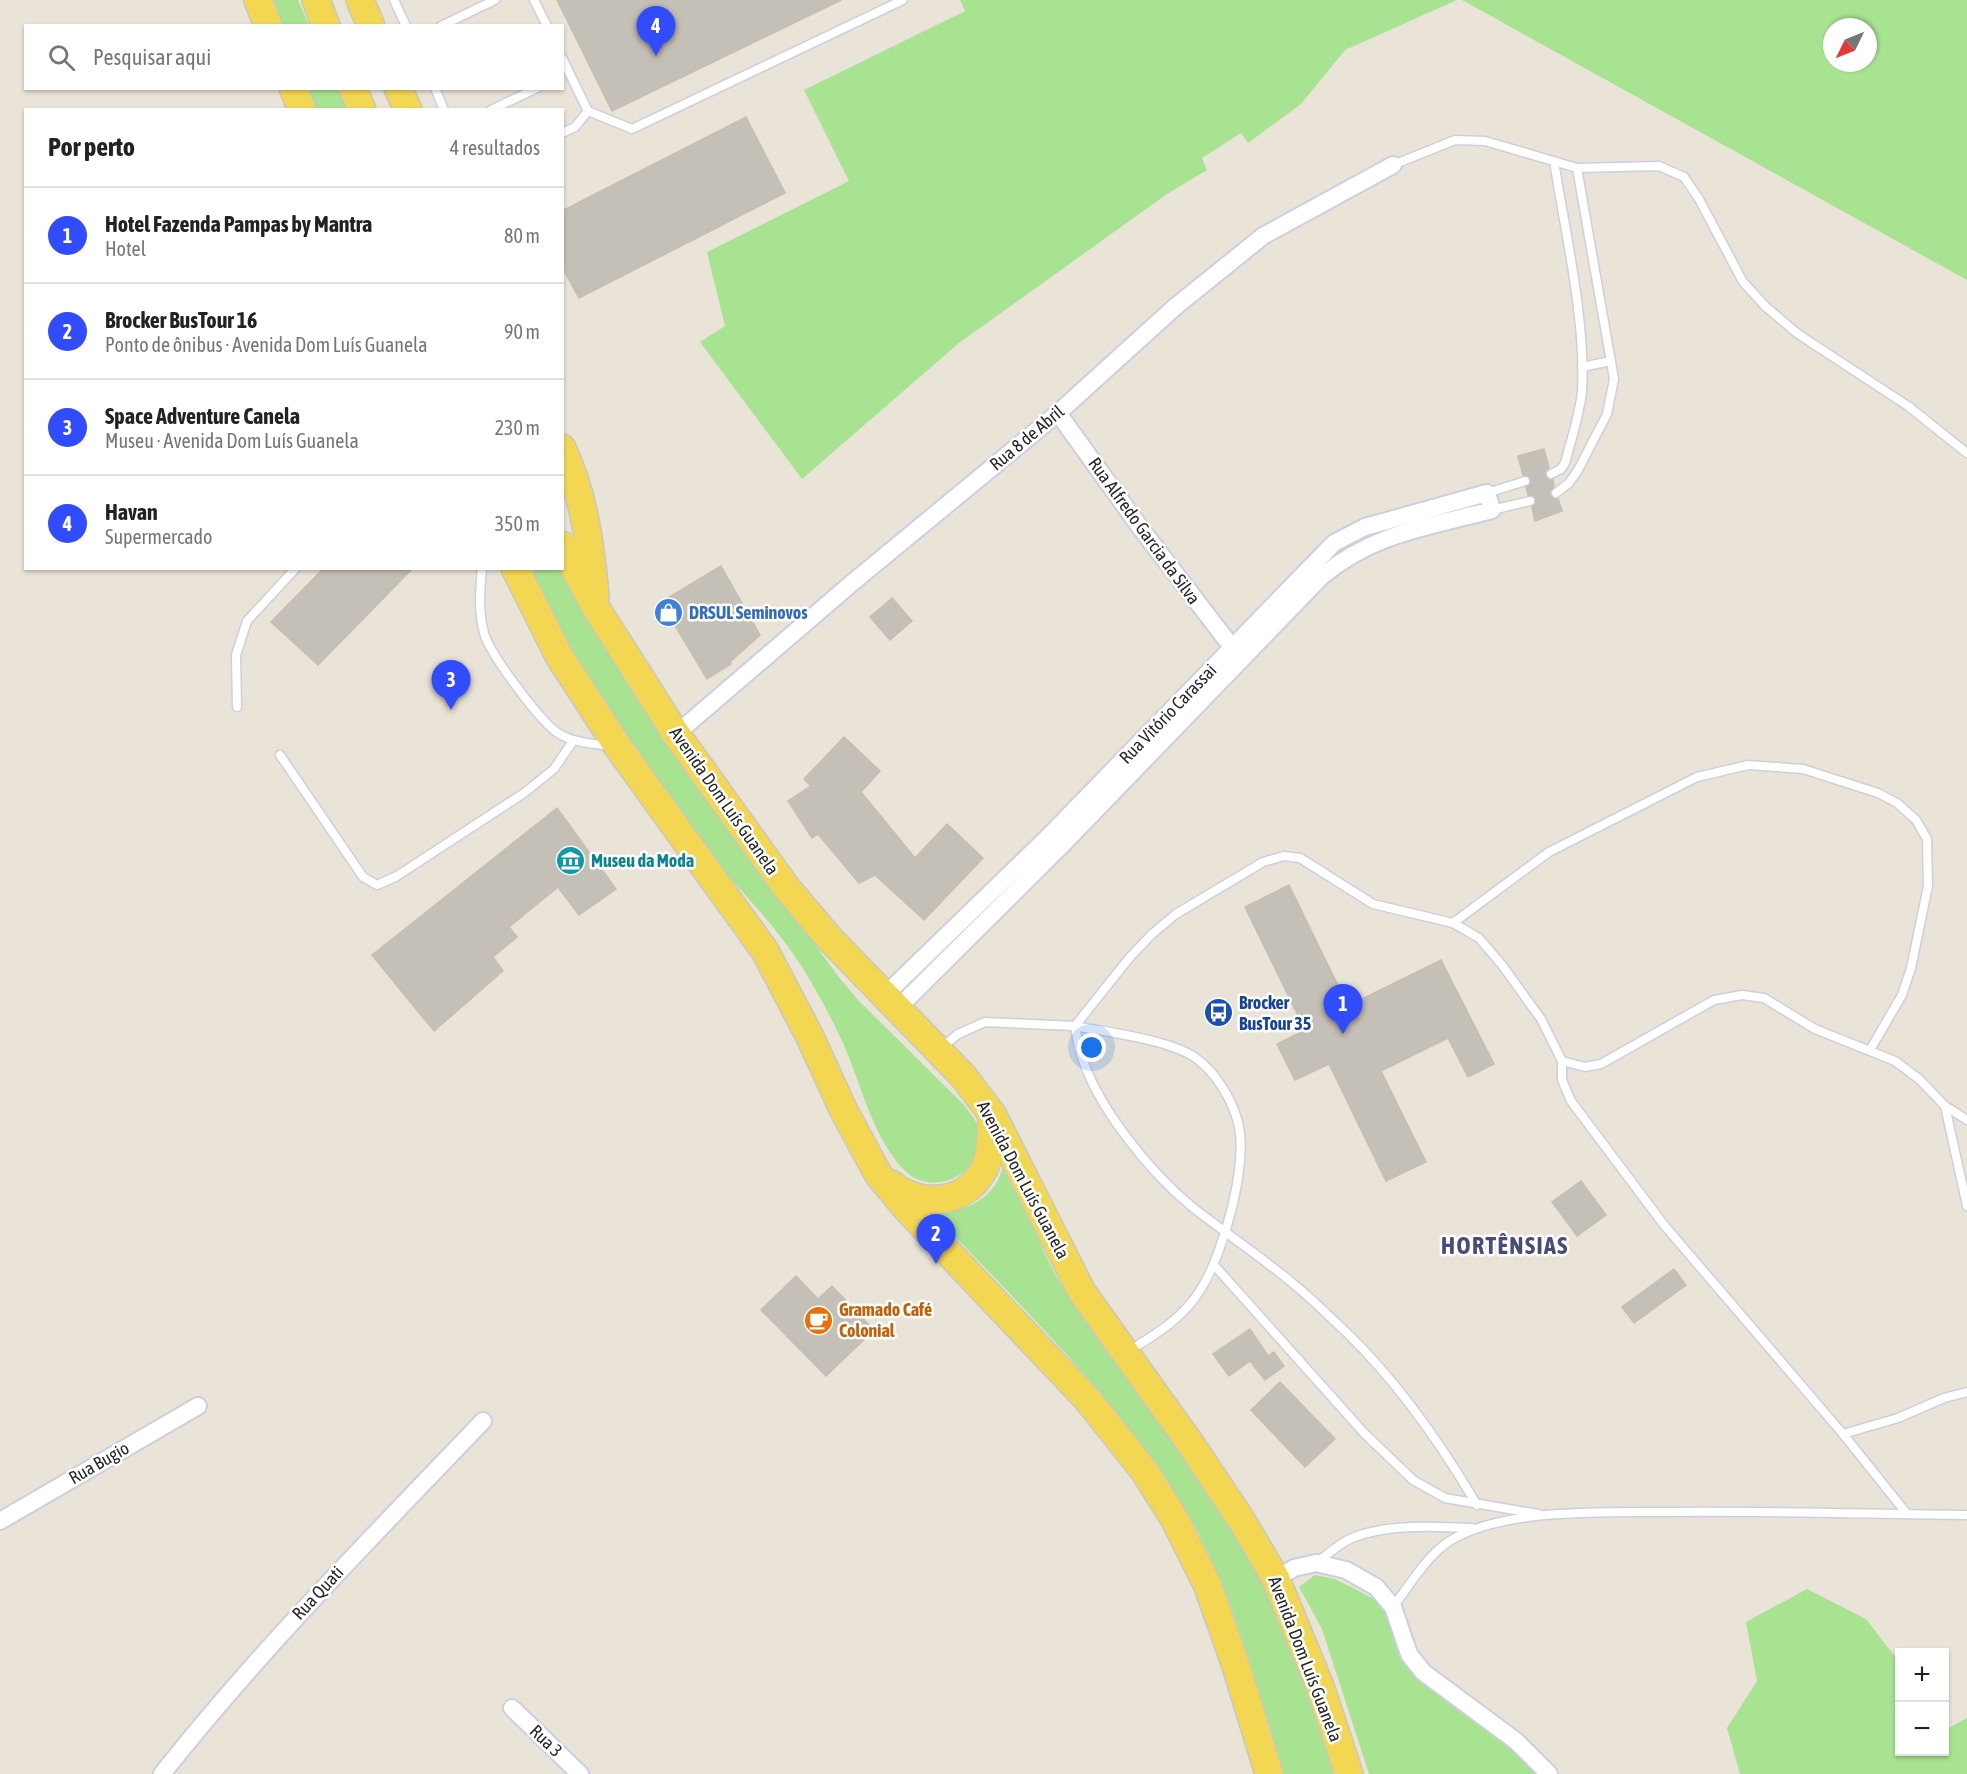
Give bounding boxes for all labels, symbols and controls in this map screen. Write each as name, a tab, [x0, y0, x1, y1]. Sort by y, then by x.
pin: 4	[636, 7, 676, 56]
north arrow	[1823, 18, 1877, 72]
search box	[24, 24, 564, 90]
icon: search	[45, 41, 78, 74]
text: Pesquisar aqui	[93, 44, 211, 70]
text: Por perto	[48, 132, 135, 162]
text: 4 resultados	[450, 136, 540, 159]
text: Hotel Fazenda Pampas by Mantra	[105, 211, 372, 237]
text: 1	[63, 224, 72, 247]
text: 80 m	[504, 224, 540, 247]
text: Hotel	[105, 237, 146, 260]
text: Brocker BusTour 16	[105, 307, 257, 333]
text: 2	[63, 320, 72, 343]
text: 90 m	[504, 320, 540, 343]
text: Ponto de ônibus · Avenida Dom Luís Guanela	[105, 333, 428, 356]
street label: Rua 8 de Abril	[985, 400, 1068, 475]
text: Space Adventure Canela	[105, 403, 300, 429]
text: 3	[63, 416, 72, 439]
text: 230 m	[495, 416, 540, 439]
text: Museu · Avenida Dom Luís Guanela	[105, 429, 359, 452]
street label: Rua Alfredo Garcia da Silva	[1084, 453, 1205, 608]
text: Havan	[105, 499, 158, 525]
text: 4	[63, 512, 72, 535]
text: 350 m	[495, 512, 540, 535]
text: Supermercado	[105, 525, 212, 548]
shop icon: DRSUL Seminovos	[652, 597, 684, 629]
place label: DRSUL Seminovos	[689, 602, 808, 623]
street label: Rua Vitório Carassai	[1115, 659, 1220, 768]
pin: 3	[432, 660, 470, 710]
street label: Avenida Dom Luís Guanela	[665, 723, 783, 879]
museum icon: Museu da Moda	[554, 845, 586, 877]
place label: Museu da Moda	[591, 850, 694, 871]
pin: 1	[1324, 984, 1362, 1034]
place label: Brocker BusTour 35	[1239, 992, 1311, 1034]
bus stop icon: Brocker BusTour 35	[1202, 997, 1234, 1029]
your location	[1077, 1033, 1106, 1062]
street label: Avenida Dom Luís Guanela	[973, 1097, 1074, 1262]
pin: 2	[916, 1214, 956, 1264]
district label: HORTÊNSIAS	[1441, 1232, 1569, 1259]
place label: Gramado Café Colonial	[839, 1299, 932, 1341]
cafe icon: Gramado Café Colonial	[802, 1304, 834, 1336]
street label: Rua Bugio	[65, 1437, 133, 1488]
street label: Rua Quati	[288, 1562, 348, 1624]
street label: Avenida Dom Luís Guanela	[1264, 1573, 1347, 1745]
map controls	[1895, 1648, 1949, 1756]
button: +	[1895, 1648, 1949, 1702]
button: −	[1895, 1702, 1949, 1756]
street label: Rua 3	[526, 1720, 567, 1761]

